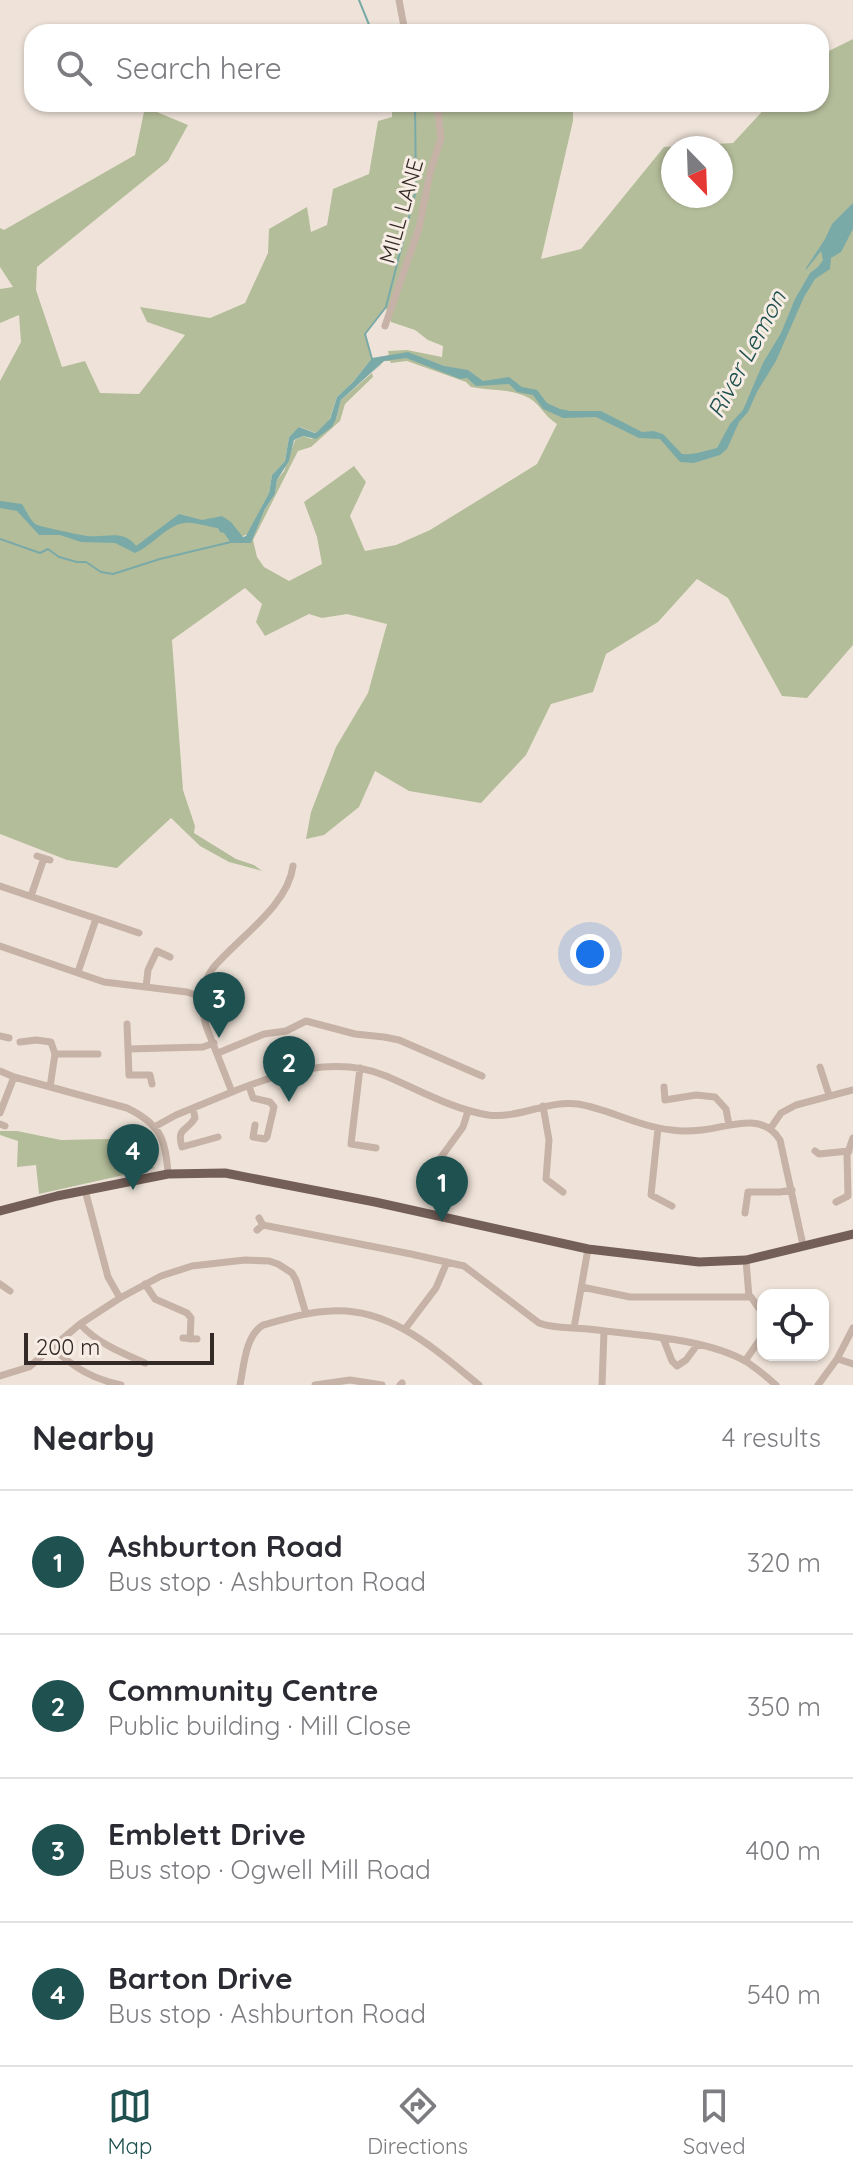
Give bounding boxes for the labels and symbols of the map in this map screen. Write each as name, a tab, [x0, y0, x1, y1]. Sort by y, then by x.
north arrow	[661, 136, 733, 208]
street label: MILL LANE	[373, 155, 429, 267]
water label: River Lemon	[700, 284, 793, 423]
your location	[570, 934, 610, 974]
pin: 3	[193, 972, 245, 1038]
pin: 2	[263, 1036, 315, 1102]
pin: 4	[107, 1124, 159, 1190]
pin: 1	[416, 1156, 468, 1222]
scale bar	[24, 1329, 214, 1365]

